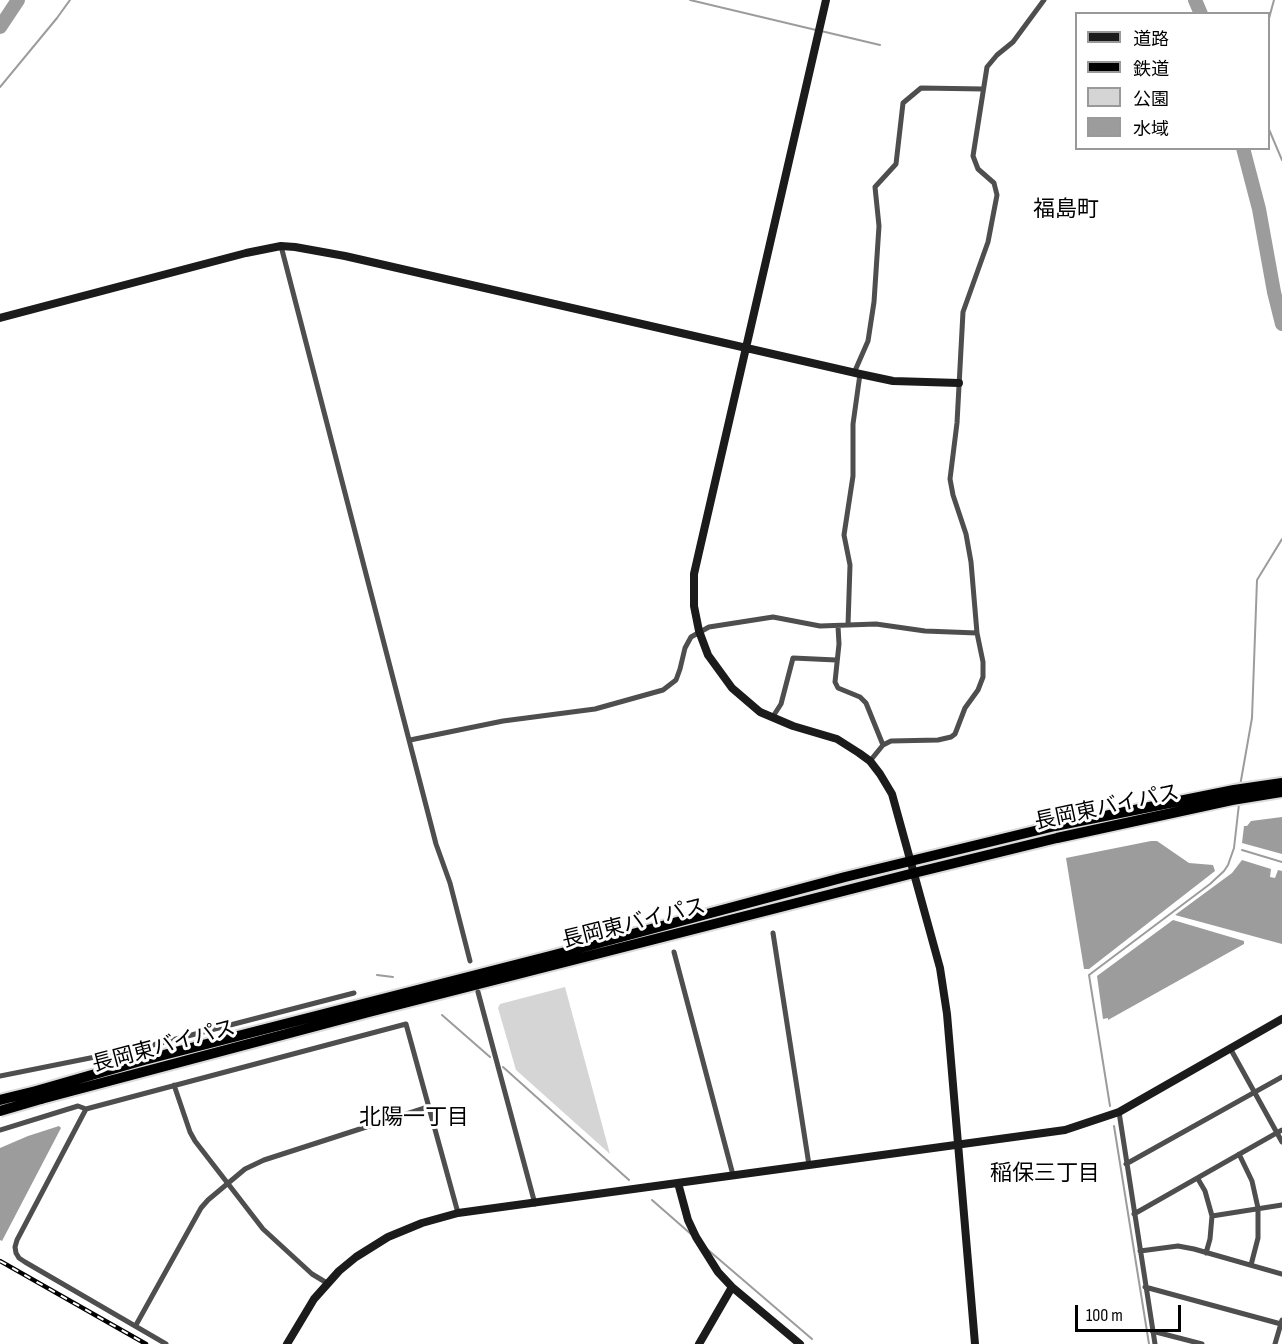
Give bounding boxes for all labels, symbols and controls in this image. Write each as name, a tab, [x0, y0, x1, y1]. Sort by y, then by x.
legend	[1075, 12, 1270, 150]
text: 道路	[1133, 29, 1169, 50]
text: 鉄道	[1133, 59, 1169, 80]
text: 公園	[1133, 89, 1169, 110]
text: 水域	[1133, 119, 1169, 140]
district label: 福島町	[1033, 197, 1099, 223]
street label: 長岡東バイパス	[1032, 780, 1182, 836]
street label: 長岡東バイパス	[560, 894, 708, 954]
street label: 長岡東バイパス	[90, 1016, 238, 1078]
district label: 北陽一丁目	[359, 1105, 469, 1131]
district label: 稲保三丁目	[990, 1161, 1100, 1187]
scale bar	[1078, 1293, 1184, 1331]
text: 100 m	[1086, 1305, 1123, 1326]

